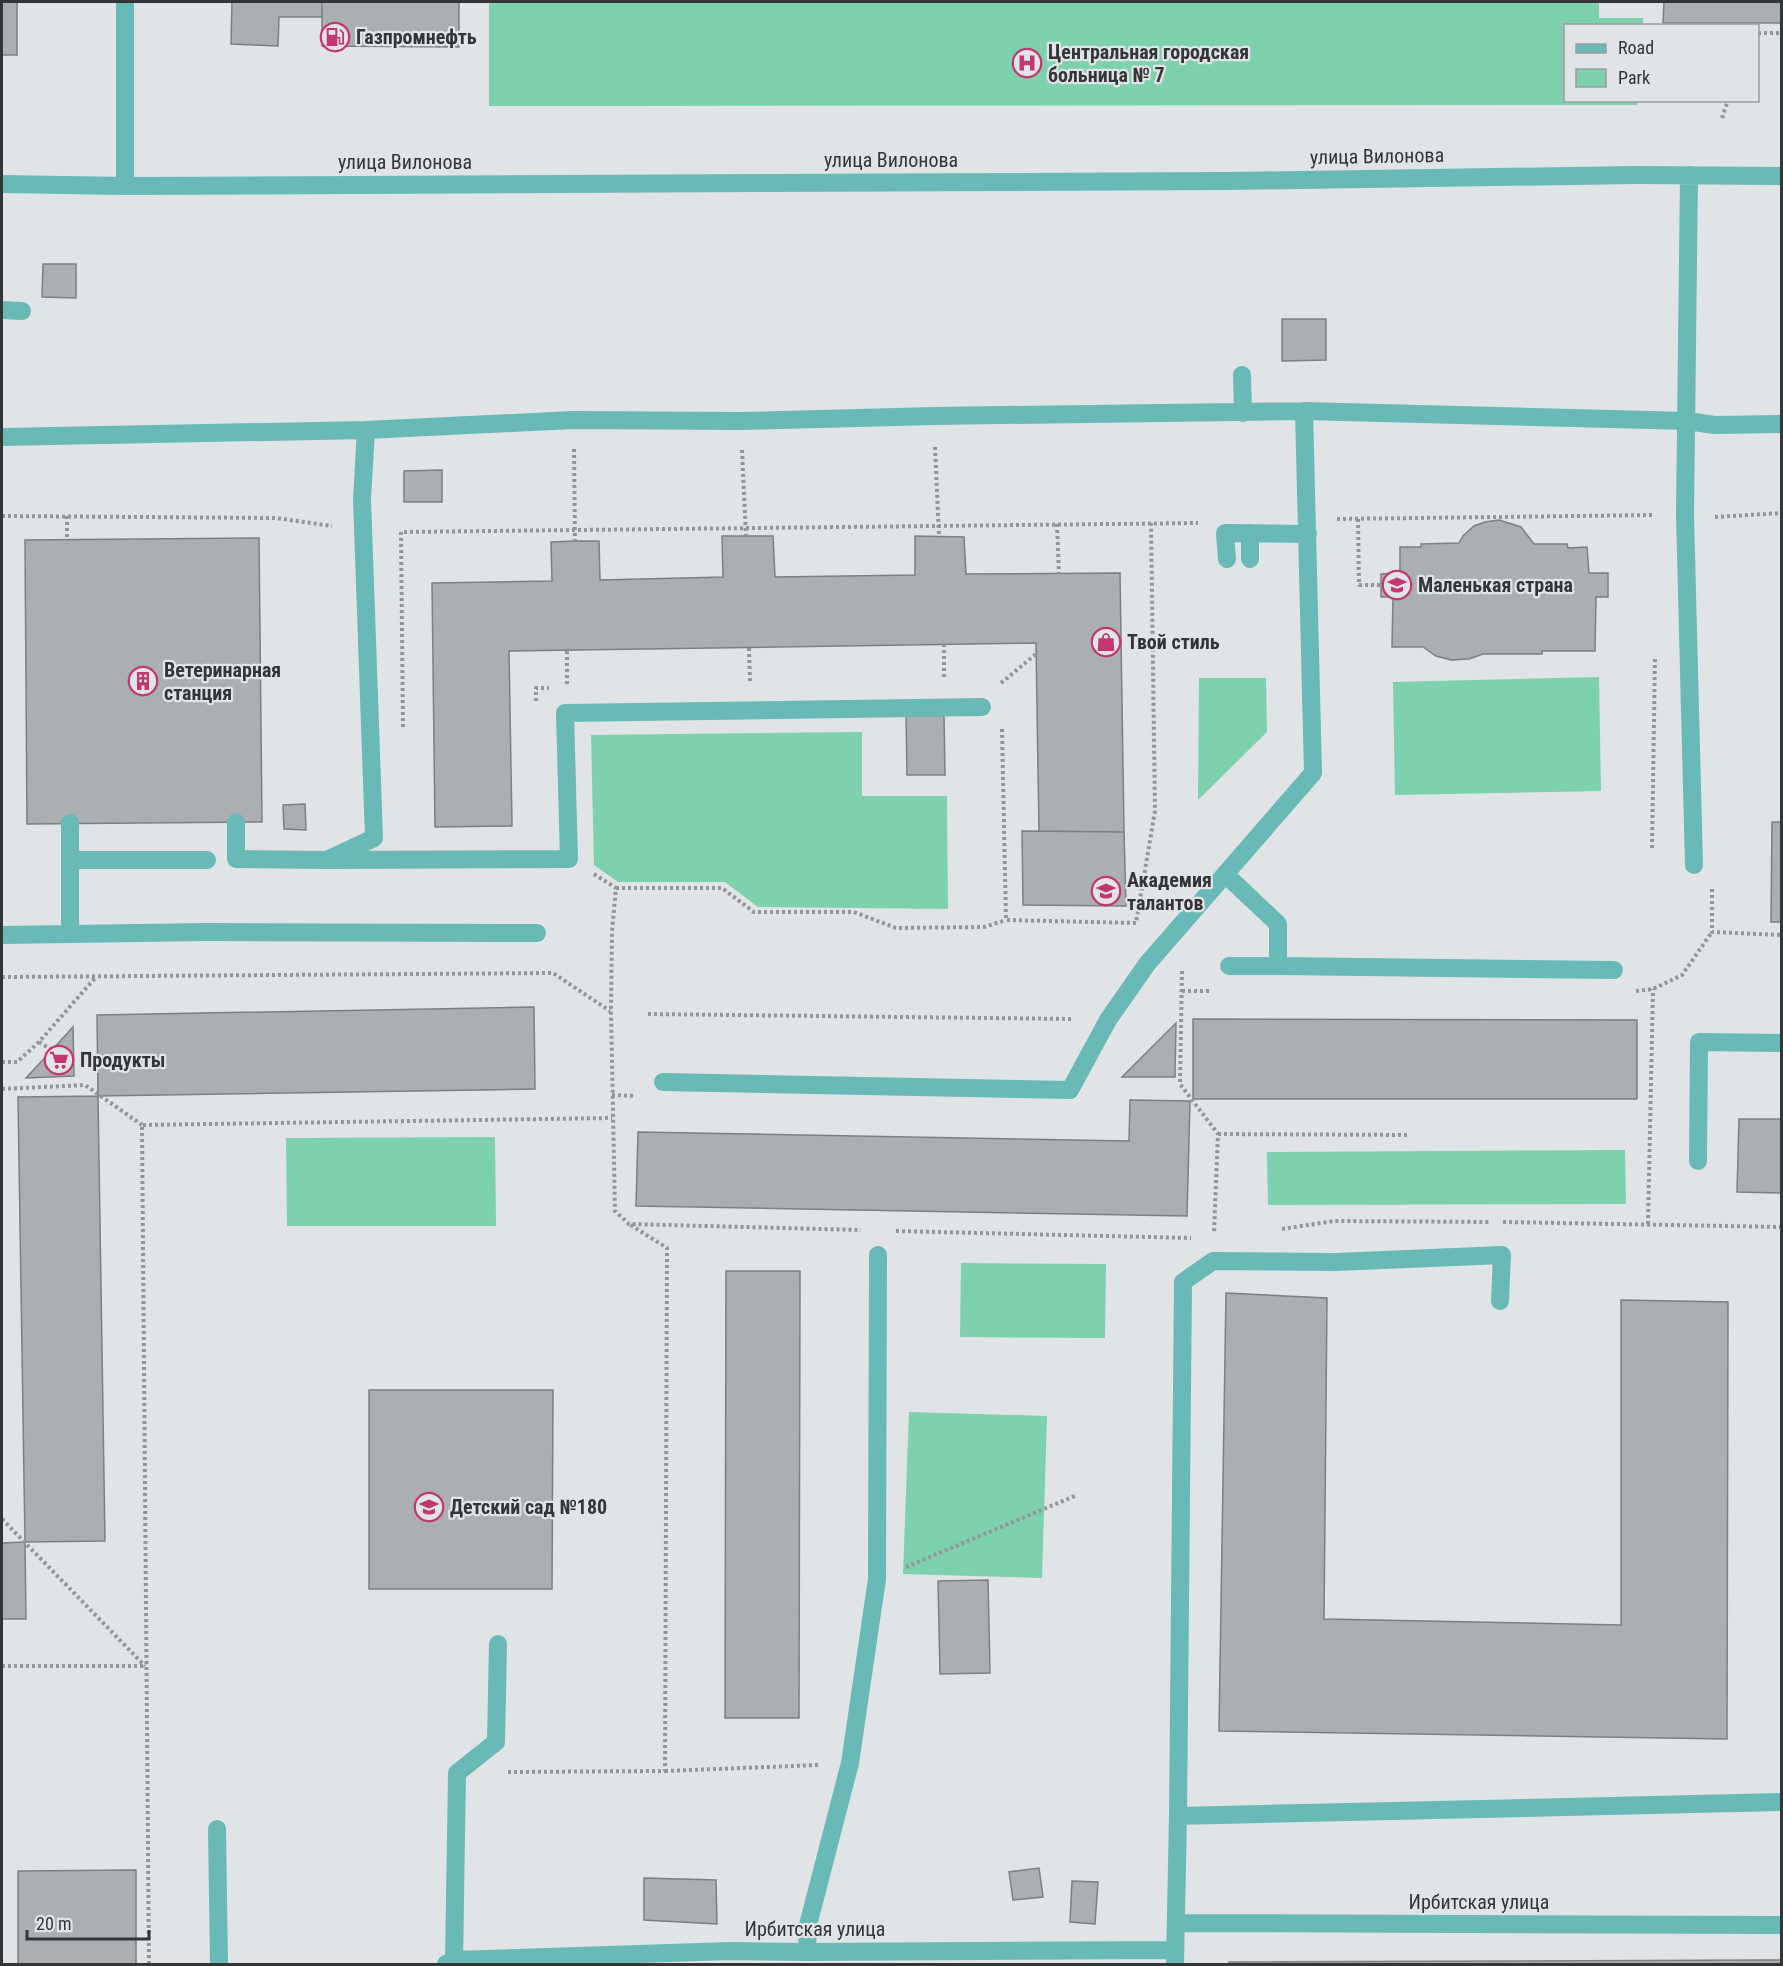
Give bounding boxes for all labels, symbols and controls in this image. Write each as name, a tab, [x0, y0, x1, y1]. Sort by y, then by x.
fuel station icon: Газпромнефть	[319, 21, 351, 53]
legend	[1564, 24, 1759, 102]
place label: Газпромнефть	[356, 25, 477, 49]
text: Road	[1618, 37, 1654, 58]
place label: Центральная городская больница № 7	[1048, 40, 1249, 87]
hospital icon: Центральная городская больница № 7	[1011, 47, 1043, 79]
text: Park	[1618, 67, 1650, 88]
street label: улица Вилонова	[1310, 143, 1444, 169]
street label: улица Вилонова	[824, 148, 958, 172]
street label: улица Вилонова	[338, 150, 472, 174]
school or university icon: Маленькая страна	[1381, 569, 1413, 601]
place label: Маленькая страна	[1418, 573, 1573, 597]
shop icon: Твой стиль	[1090, 626, 1122, 658]
place label: Твой стиль	[1127, 630, 1220, 654]
place label: Ветеринарная станция	[164, 658, 281, 705]
building icon: Ветеринарная станция	[127, 665, 159, 697]
place label: Академия талантов	[1127, 868, 1212, 915]
school or university icon: Академия талантов	[1090, 875, 1122, 907]
supermarket icon: Продукты	[43, 1044, 75, 1076]
place label: Продукты	[80, 1048, 165, 1072]
school or university icon: Детский сад №180	[413, 1491, 445, 1523]
place label: Детский сад №180	[450, 1495, 607, 1519]
street label: Ирбитская улица	[1409, 1890, 1549, 1914]
scale bar	[27, 1903, 148, 1941]
text: 20 m	[36, 1913, 71, 1934]
street label: Ирбитская улица	[745, 1917, 885, 1941]

